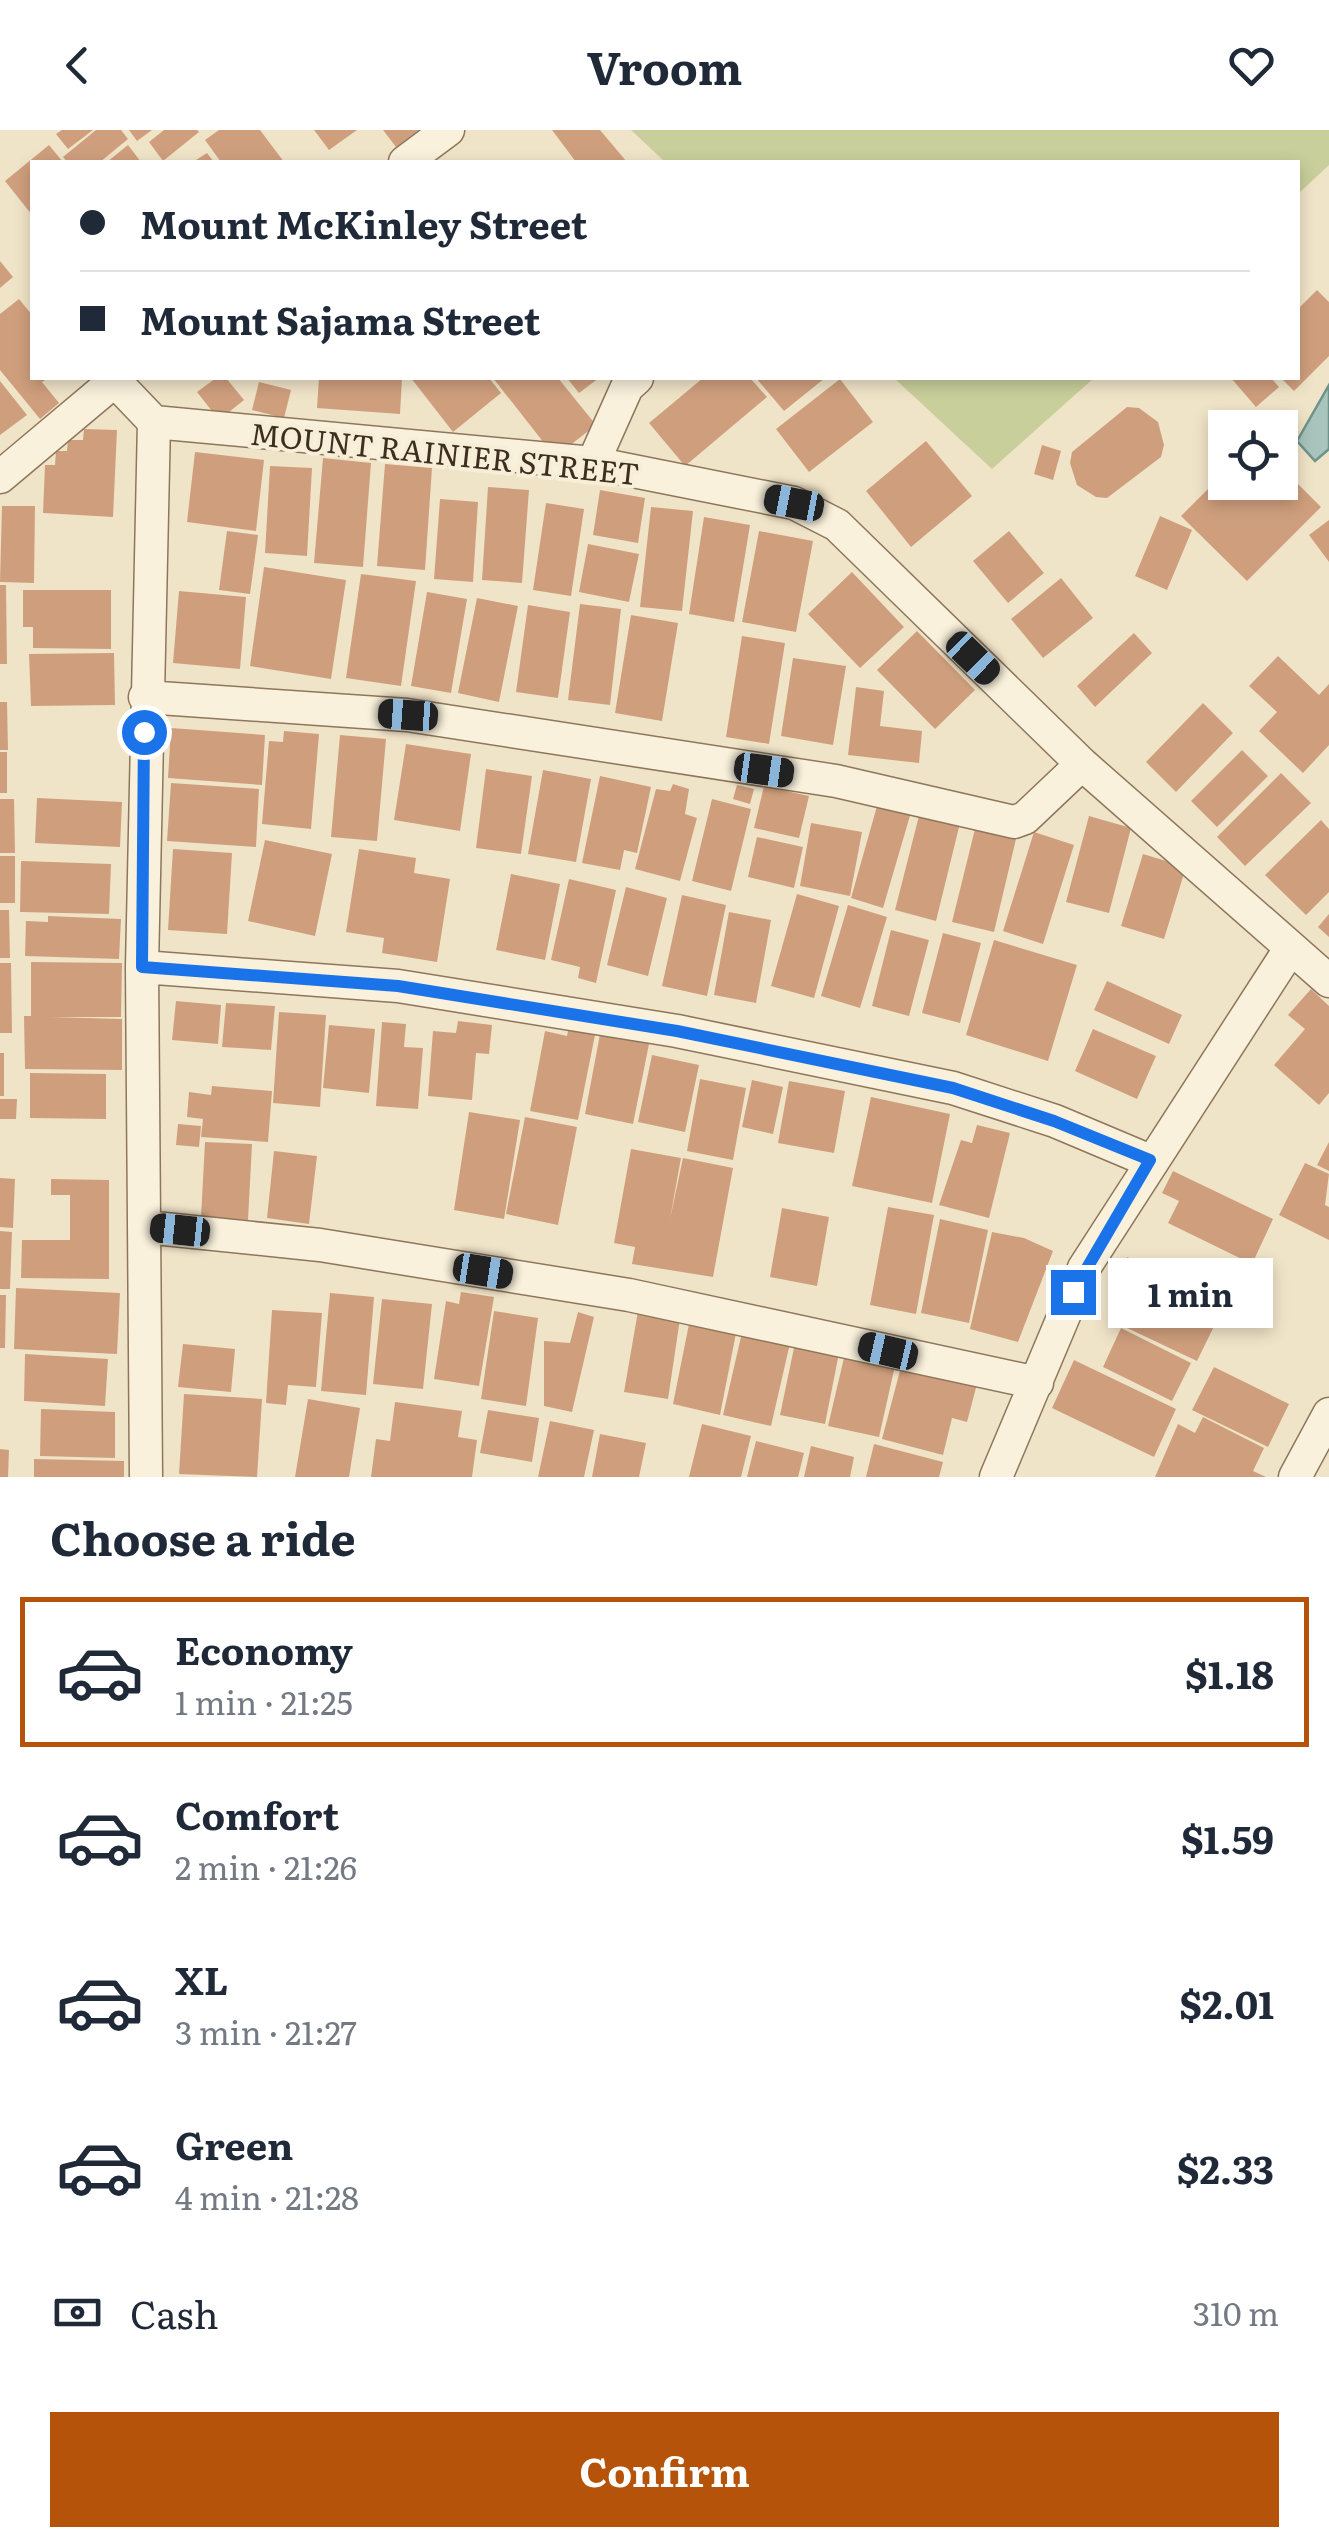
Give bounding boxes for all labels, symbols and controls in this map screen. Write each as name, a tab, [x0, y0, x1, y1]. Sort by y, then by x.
text: Vroom	[587, 32, 742, 99]
icon: back	[50, 38, 105, 93]
icon: heart	[1224, 38, 1279, 93]
text: Mount McKinley Street	[140, 194, 587, 251]
text: Mount Sajama Street	[140, 290, 541, 347]
street label: MOUNT RAINIER STREET	[248, 410, 642, 494]
map controls	[1208, 410, 1298, 500]
button: locate	[1208, 410, 1298, 500]
car	[762, 483, 826, 523]
car	[941, 626, 1005, 690]
car	[377, 698, 439, 732]
route start	[122, 710, 167, 755]
car	[732, 751, 796, 789]
car	[149, 1212, 211, 1248]
car	[451, 1251, 515, 1291]
callout: 1 min	[1108, 1257, 1273, 1327]
text: 1 min	[1148, 1269, 1233, 1317]
route end	[1051, 1270, 1096, 1315]
car	[855, 1330, 921, 1372]
text: Choose a ride	[50, 1503, 356, 1570]
text: Economy	[175, 1620, 353, 1677]
icon: car	[55, 1627, 145, 1717]
text: $1.18	[1185, 1644, 1274, 1701]
text: 1 min · 21:25	[175, 1677, 353, 1725]
text: Comfort	[175, 1785, 339, 1842]
icon: car	[55, 1792, 145, 1882]
text: $1.59	[1181, 1809, 1274, 1866]
text: 2 min · 21:26	[175, 1842, 357, 1890]
text: XL	[175, 1950, 228, 2007]
icon: car	[55, 1957, 145, 2047]
text: $2.01	[1179, 1974, 1274, 2031]
text: 3 min · 21:27	[175, 2007, 357, 2055]
text: Green	[175, 2115, 293, 2172]
icon: car	[55, 2122, 145, 2212]
text: $2.33	[1177, 2139, 1274, 2196]
text: 4 min · 21:28	[175, 2172, 359, 2220]
text: Cash	[130, 2284, 219, 2341]
icon: cash	[50, 2285, 105, 2340]
text: 310 m	[1193, 2288, 1279, 2336]
button: Confirm	[50, 2412, 1279, 2527]

